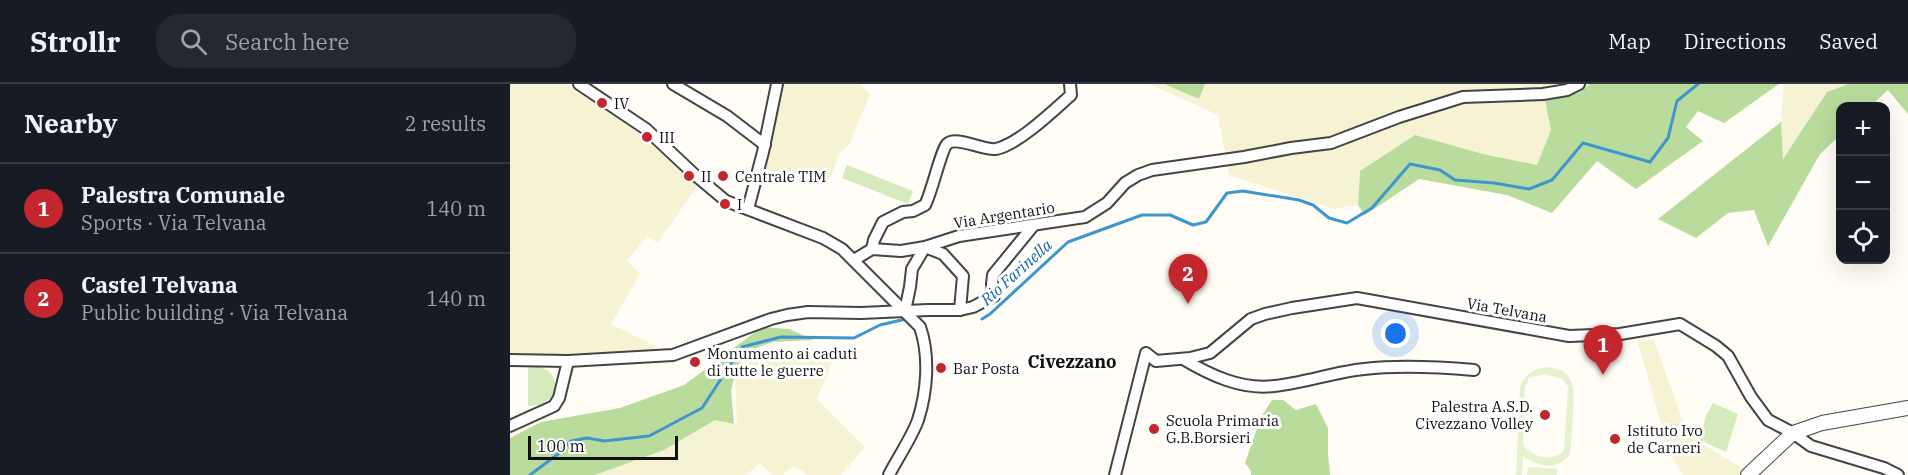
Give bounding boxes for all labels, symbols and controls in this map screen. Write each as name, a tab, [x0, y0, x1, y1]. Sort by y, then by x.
search box	[156, 14, 576, 68]
text: Strollr	[30, 23, 120, 60]
icon: search	[177, 25, 210, 58]
text: Search here	[225, 27, 349, 56]
text: Map	[1608, 27, 1651, 55]
text: Directions	[1684, 27, 1786, 55]
text: Saved	[1819, 27, 1878, 55]
place label: IV	[614, 94, 629, 113]
marker: IV	[595, 96, 609, 110]
map controls	[1836, 102, 1890, 264]
button: +	[1836, 102, 1890, 156]
text: Nearby	[24, 106, 118, 140]
text: 2 results	[405, 110, 486, 137]
place label: III	[659, 128, 675, 147]
marker: III	[640, 130, 654, 144]
button: −	[1836, 156, 1890, 210]
place label: II	[701, 167, 711, 186]
place label: Centrale TIM	[735, 167, 826, 186]
marker: II	[682, 169, 696, 183]
marker: Centrale TIM	[716, 169, 730, 183]
text: Palestra Comunale	[81, 180, 285, 209]
text: 1	[38, 195, 50, 222]
text: 140 m	[426, 195, 486, 222]
place label: I	[737, 195, 742, 214]
marker: I	[718, 197, 732, 211]
street label: Via Argentario	[952, 198, 1056, 232]
text: Sports · Via Telvana	[81, 209, 267, 236]
button: locate	[1836, 210, 1890, 264]
water label: Rio Farinella	[975, 235, 1056, 310]
pin: 2	[1168, 254, 1208, 304]
text: Castel Telvana	[81, 270, 238, 299]
text: 2	[38, 285, 50, 312]
text: 140 m	[426, 285, 486, 312]
street label: Via Telvana	[1465, 294, 1549, 326]
text: Public building · Via Telvana	[81, 299, 348, 326]
your location	[1381, 319, 1410, 348]
pin: 1	[1584, 326, 1622, 375]
place label: Monumento ai caduti di tutte le guerre	[707, 344, 858, 380]
district label: Civezzano	[1027, 350, 1117, 373]
marker: Monumento ai caduti di tutte le guerre	[688, 355, 702, 369]
place label: Bar Posta	[953, 359, 1020, 378]
marker: Bar Posta	[934, 361, 948, 375]
place label: Palestra A.S.D. Civezzano Volley	[1415, 397, 1533, 433]
marker: Palestra A.S.D. Civezzano Volley	[1538, 408, 1552, 422]
place label: Scuola Primaria G.B.Borsieri	[1166, 411, 1279, 447]
place label: Istituto Ivo de Carneri	[1627, 421, 1703, 457]
marker: Scuola Primaria G.B.Borsieri	[1147, 422, 1161, 436]
marker: Istituto Ivo de Carneri	[1608, 432, 1622, 446]
scale bar	[528, 433, 678, 460]
text: 100 m	[537, 436, 585, 456]

